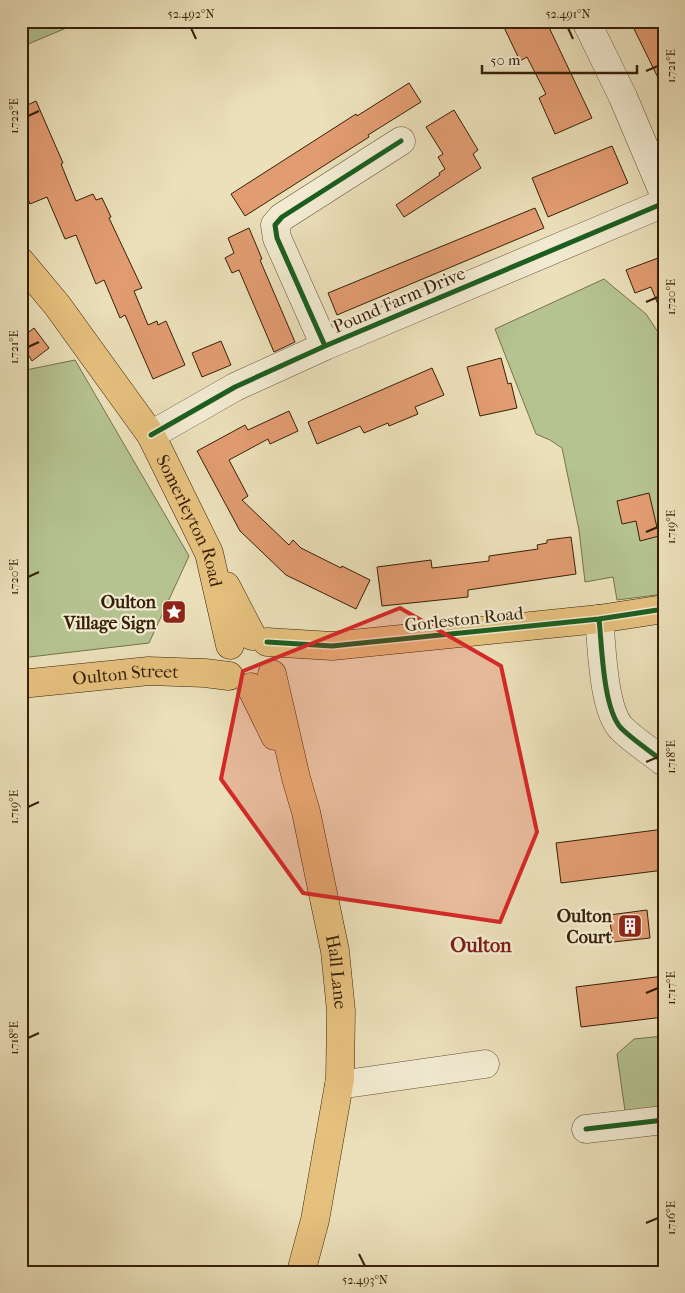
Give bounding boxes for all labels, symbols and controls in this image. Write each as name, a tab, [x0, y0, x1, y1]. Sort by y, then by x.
text: 52.492°N	[167, 7, 215, 21]
text: 52.491°N	[545, 7, 591, 21]
scale bar	[482, 42, 638, 74]
text: 1.721°E	[664, 49, 678, 83]
text: 50 m	[490, 51, 521, 69]
text: 1.722°E	[7, 98, 21, 134]
street label: Pound Farm Drive	[330, 263, 469, 338]
text: 1.720°E	[664, 279, 678, 315]
text: 1.721°E	[7, 330, 21, 364]
street label: Somerleyton Road	[151, 451, 226, 589]
text: 1.719°E	[664, 510, 678, 544]
text: 1.720°E	[7, 559, 21, 595]
place label: Oulton Village Sign	[63, 592, 157, 634]
place icon: Oulton Village Sign	[161, 599, 187, 625]
street label: Gorleston Road	[404, 603, 525, 636]
street label: Oulton Street	[71, 661, 180, 690]
text: 1.718°E	[664, 740, 678, 774]
text: 1.719°E	[7, 790, 21, 824]
place label: Oulton Court	[557, 906, 613, 948]
building icon: Oulton Court	[617, 913, 643, 939]
street label: Hall Lane	[321, 933, 351, 1010]
district label: Oulton	[450, 934, 512, 957]
text: 1.717°E	[664, 971, 678, 1005]
text: 1.718°E	[7, 1021, 21, 1055]
text: 1.716°E	[664, 1201, 678, 1235]
text: 52.493°N	[342, 1273, 388, 1287]

